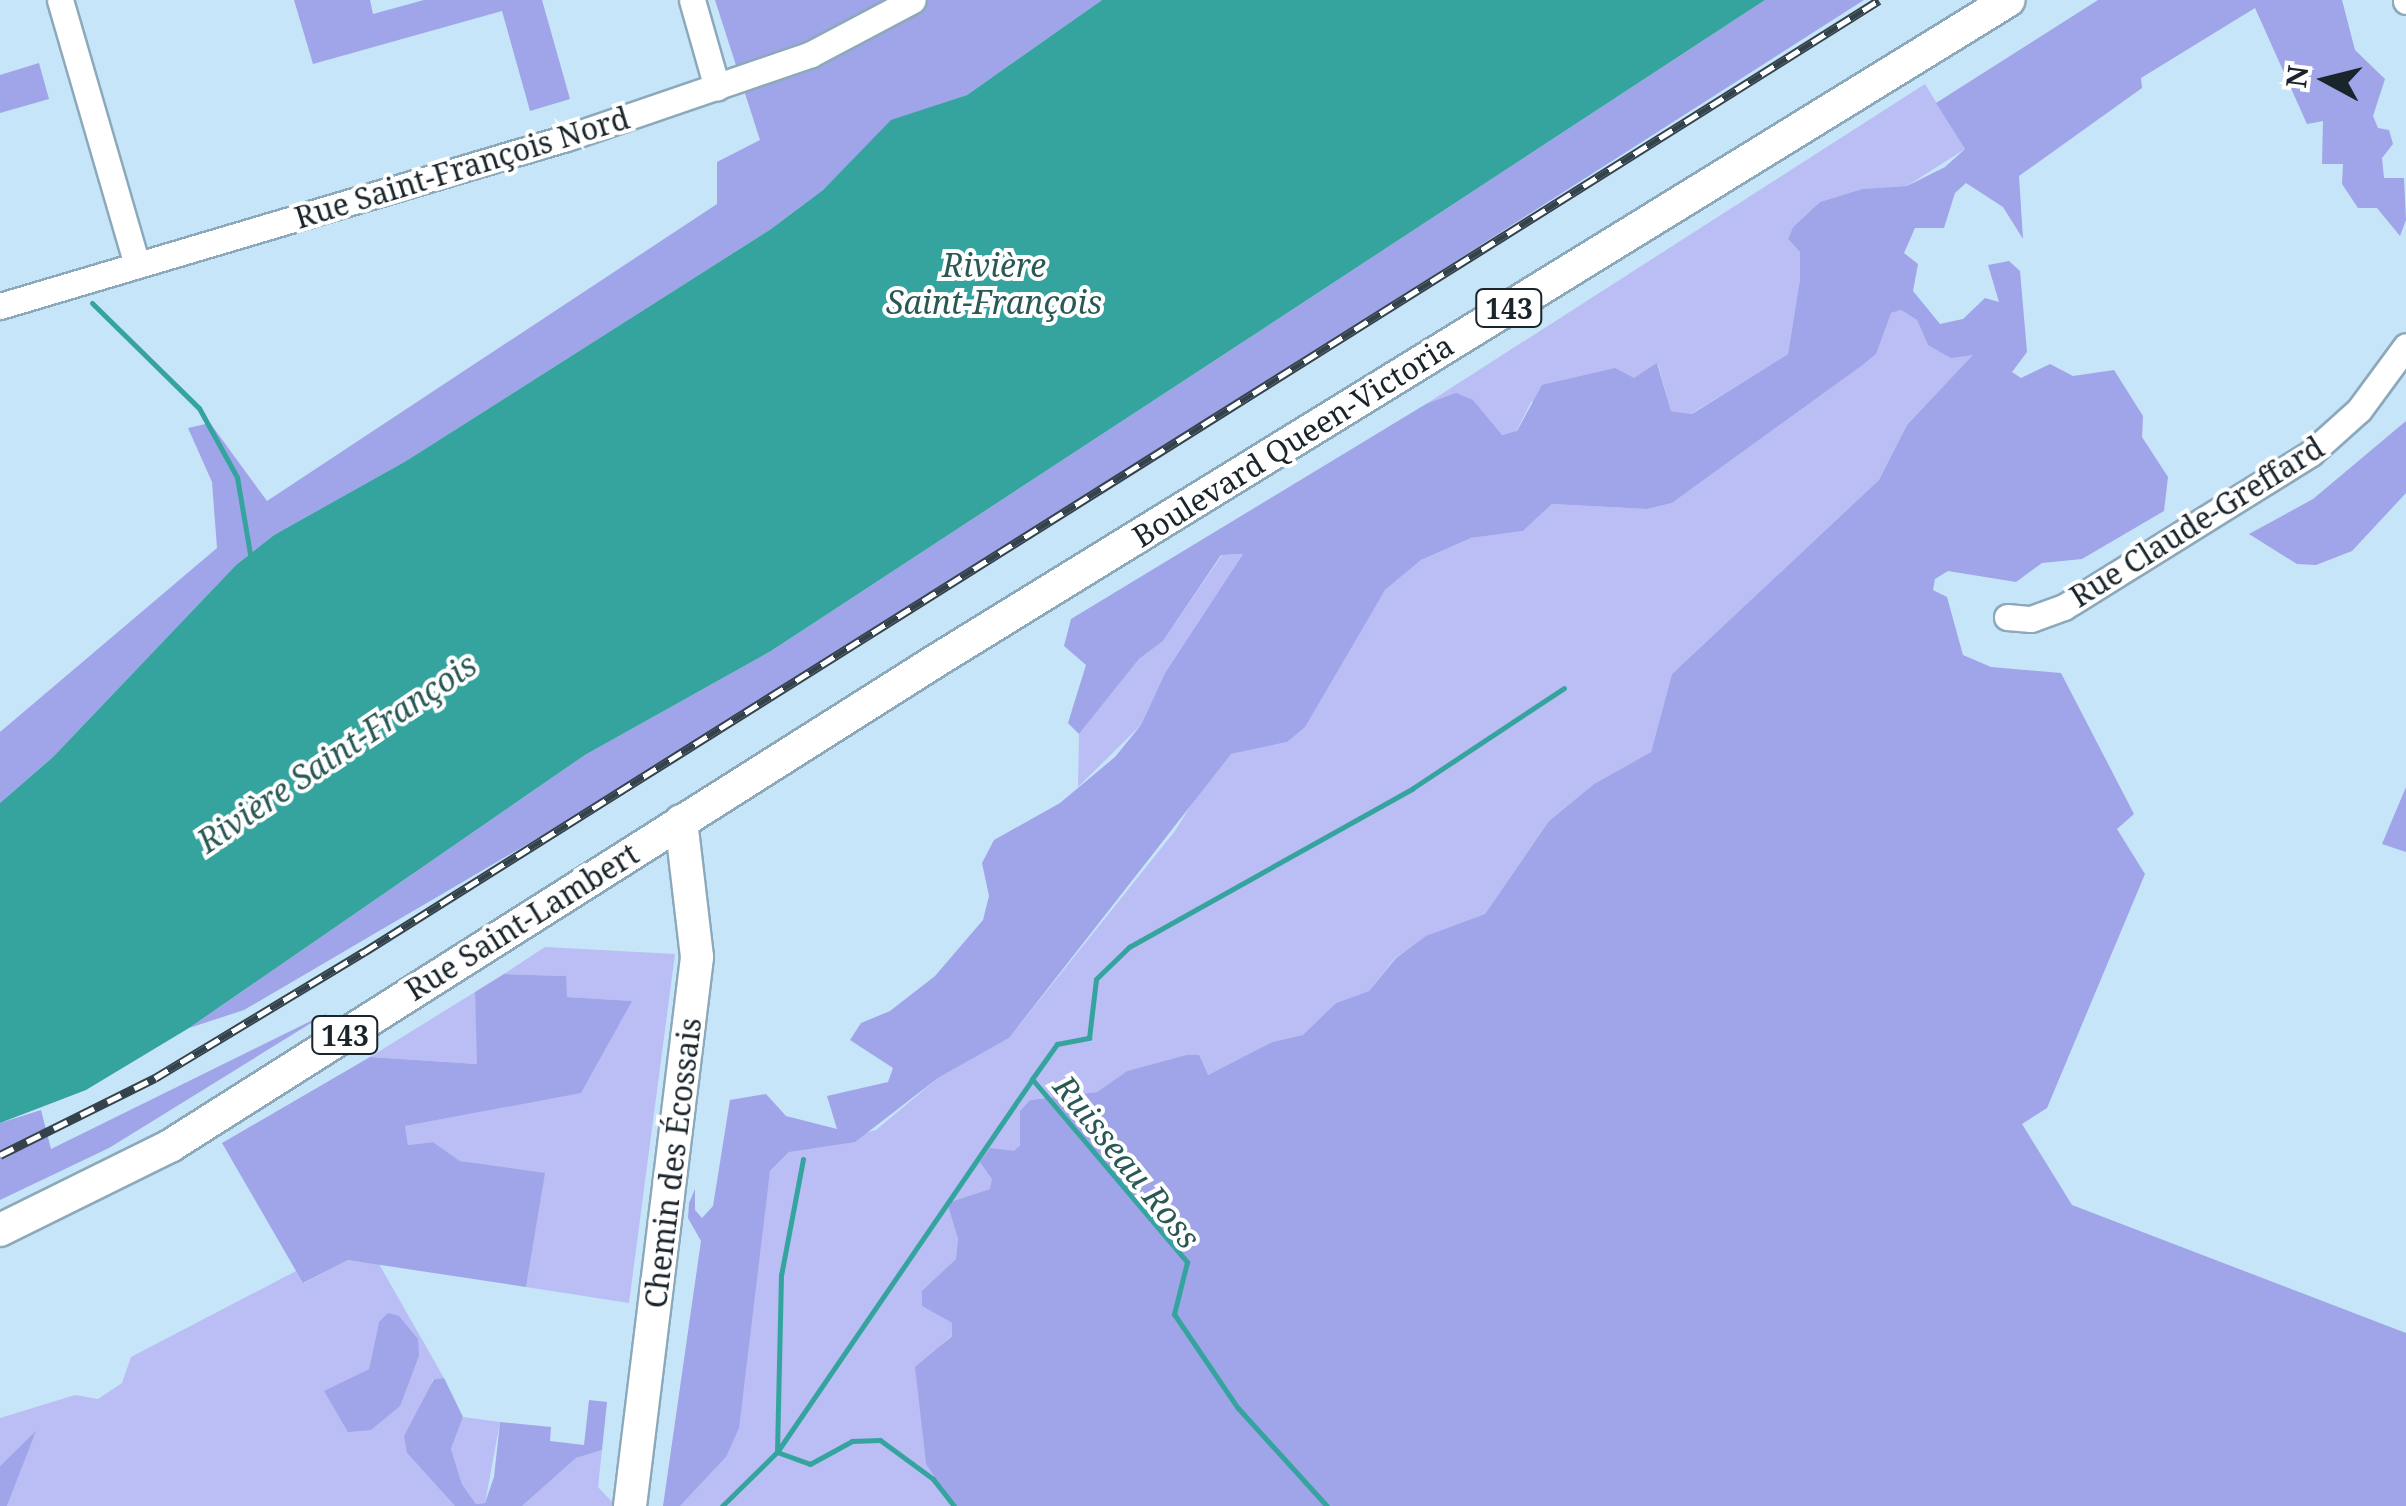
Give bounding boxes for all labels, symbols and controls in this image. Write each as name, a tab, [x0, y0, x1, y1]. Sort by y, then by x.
north arrow	[2276, 30, 2376, 130]
text: N	[2276, 63, 2316, 90]
street label: Rue Saint-François Nord	[290, 100, 634, 236]
water label: Rivière Saint-François	[886, 247, 1102, 322]
road number: 143	[1474, 285, 1544, 331]
street label: Boulevard Queen-Victoria	[1126, 327, 1460, 555]
street label: Rue Claude-Greffard	[2064, 429, 2330, 615]
water label: Rivière Saint-François	[190, 645, 484, 861]
street label: Rue Saint-Lambert	[399, 836, 645, 1008]
road number: 143	[310, 1012, 380, 1058]
street label: Chemin des Écossais	[637, 1016, 709, 1310]
water label: Ruisseau Ross	[1046, 1068, 1208, 1256]

